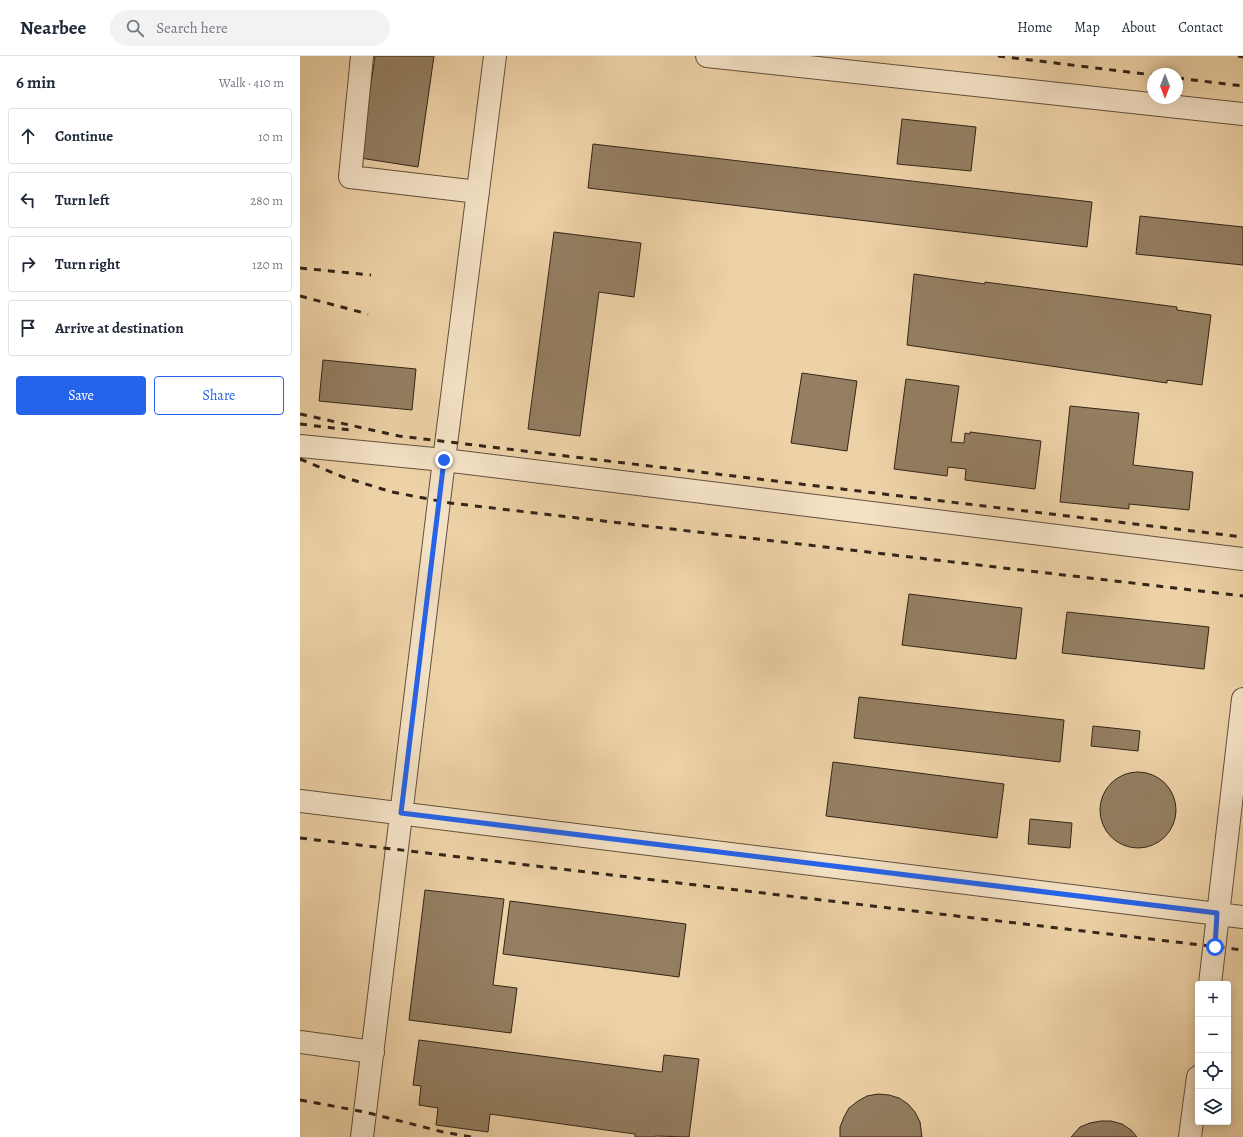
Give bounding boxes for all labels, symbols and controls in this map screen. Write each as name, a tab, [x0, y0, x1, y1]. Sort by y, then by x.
search box	[110, 10, 390, 46]
text: Nearbee	[20, 15, 86, 41]
icon: search	[124, 17, 146, 39]
text: Search here	[156, 18, 228, 38]
text: Home	[1017, 18, 1052, 37]
text: Map	[1074, 18, 1100, 37]
text: About	[1122, 18, 1156, 37]
text: Contact	[1178, 18, 1223, 37]
north arrow	[1147, 68, 1183, 104]
text: 6 min	[16, 71, 56, 94]
text: Walk · 410 m	[219, 74, 284, 91]
icon: ahead	[17, 125, 39, 147]
text: Continue	[55, 126, 113, 146]
text: 10 m	[258, 128, 283, 145]
icon: left	[17, 189, 39, 211]
text: Turn left	[55, 190, 110, 210]
text: 280 m	[250, 192, 283, 209]
icon: right	[17, 253, 39, 275]
text: Turn right	[55, 254, 120, 274]
text: 120 m	[252, 256, 283, 273]
icon: arrive	[17, 317, 39, 339]
text: Arrive at destination	[55, 318, 184, 338]
button: Save	[16, 376, 146, 415]
button: Share	[154, 376, 284, 415]
route end	[435, 451, 453, 469]
route start	[1206, 938, 1224, 956]
map controls	[1195, 981, 1231, 1125]
button: +	[1195, 981, 1231, 1017]
button: −	[1195, 1017, 1231, 1053]
button: locate	[1195, 1053, 1231, 1089]
button: layers	[1195, 1089, 1231, 1125]

